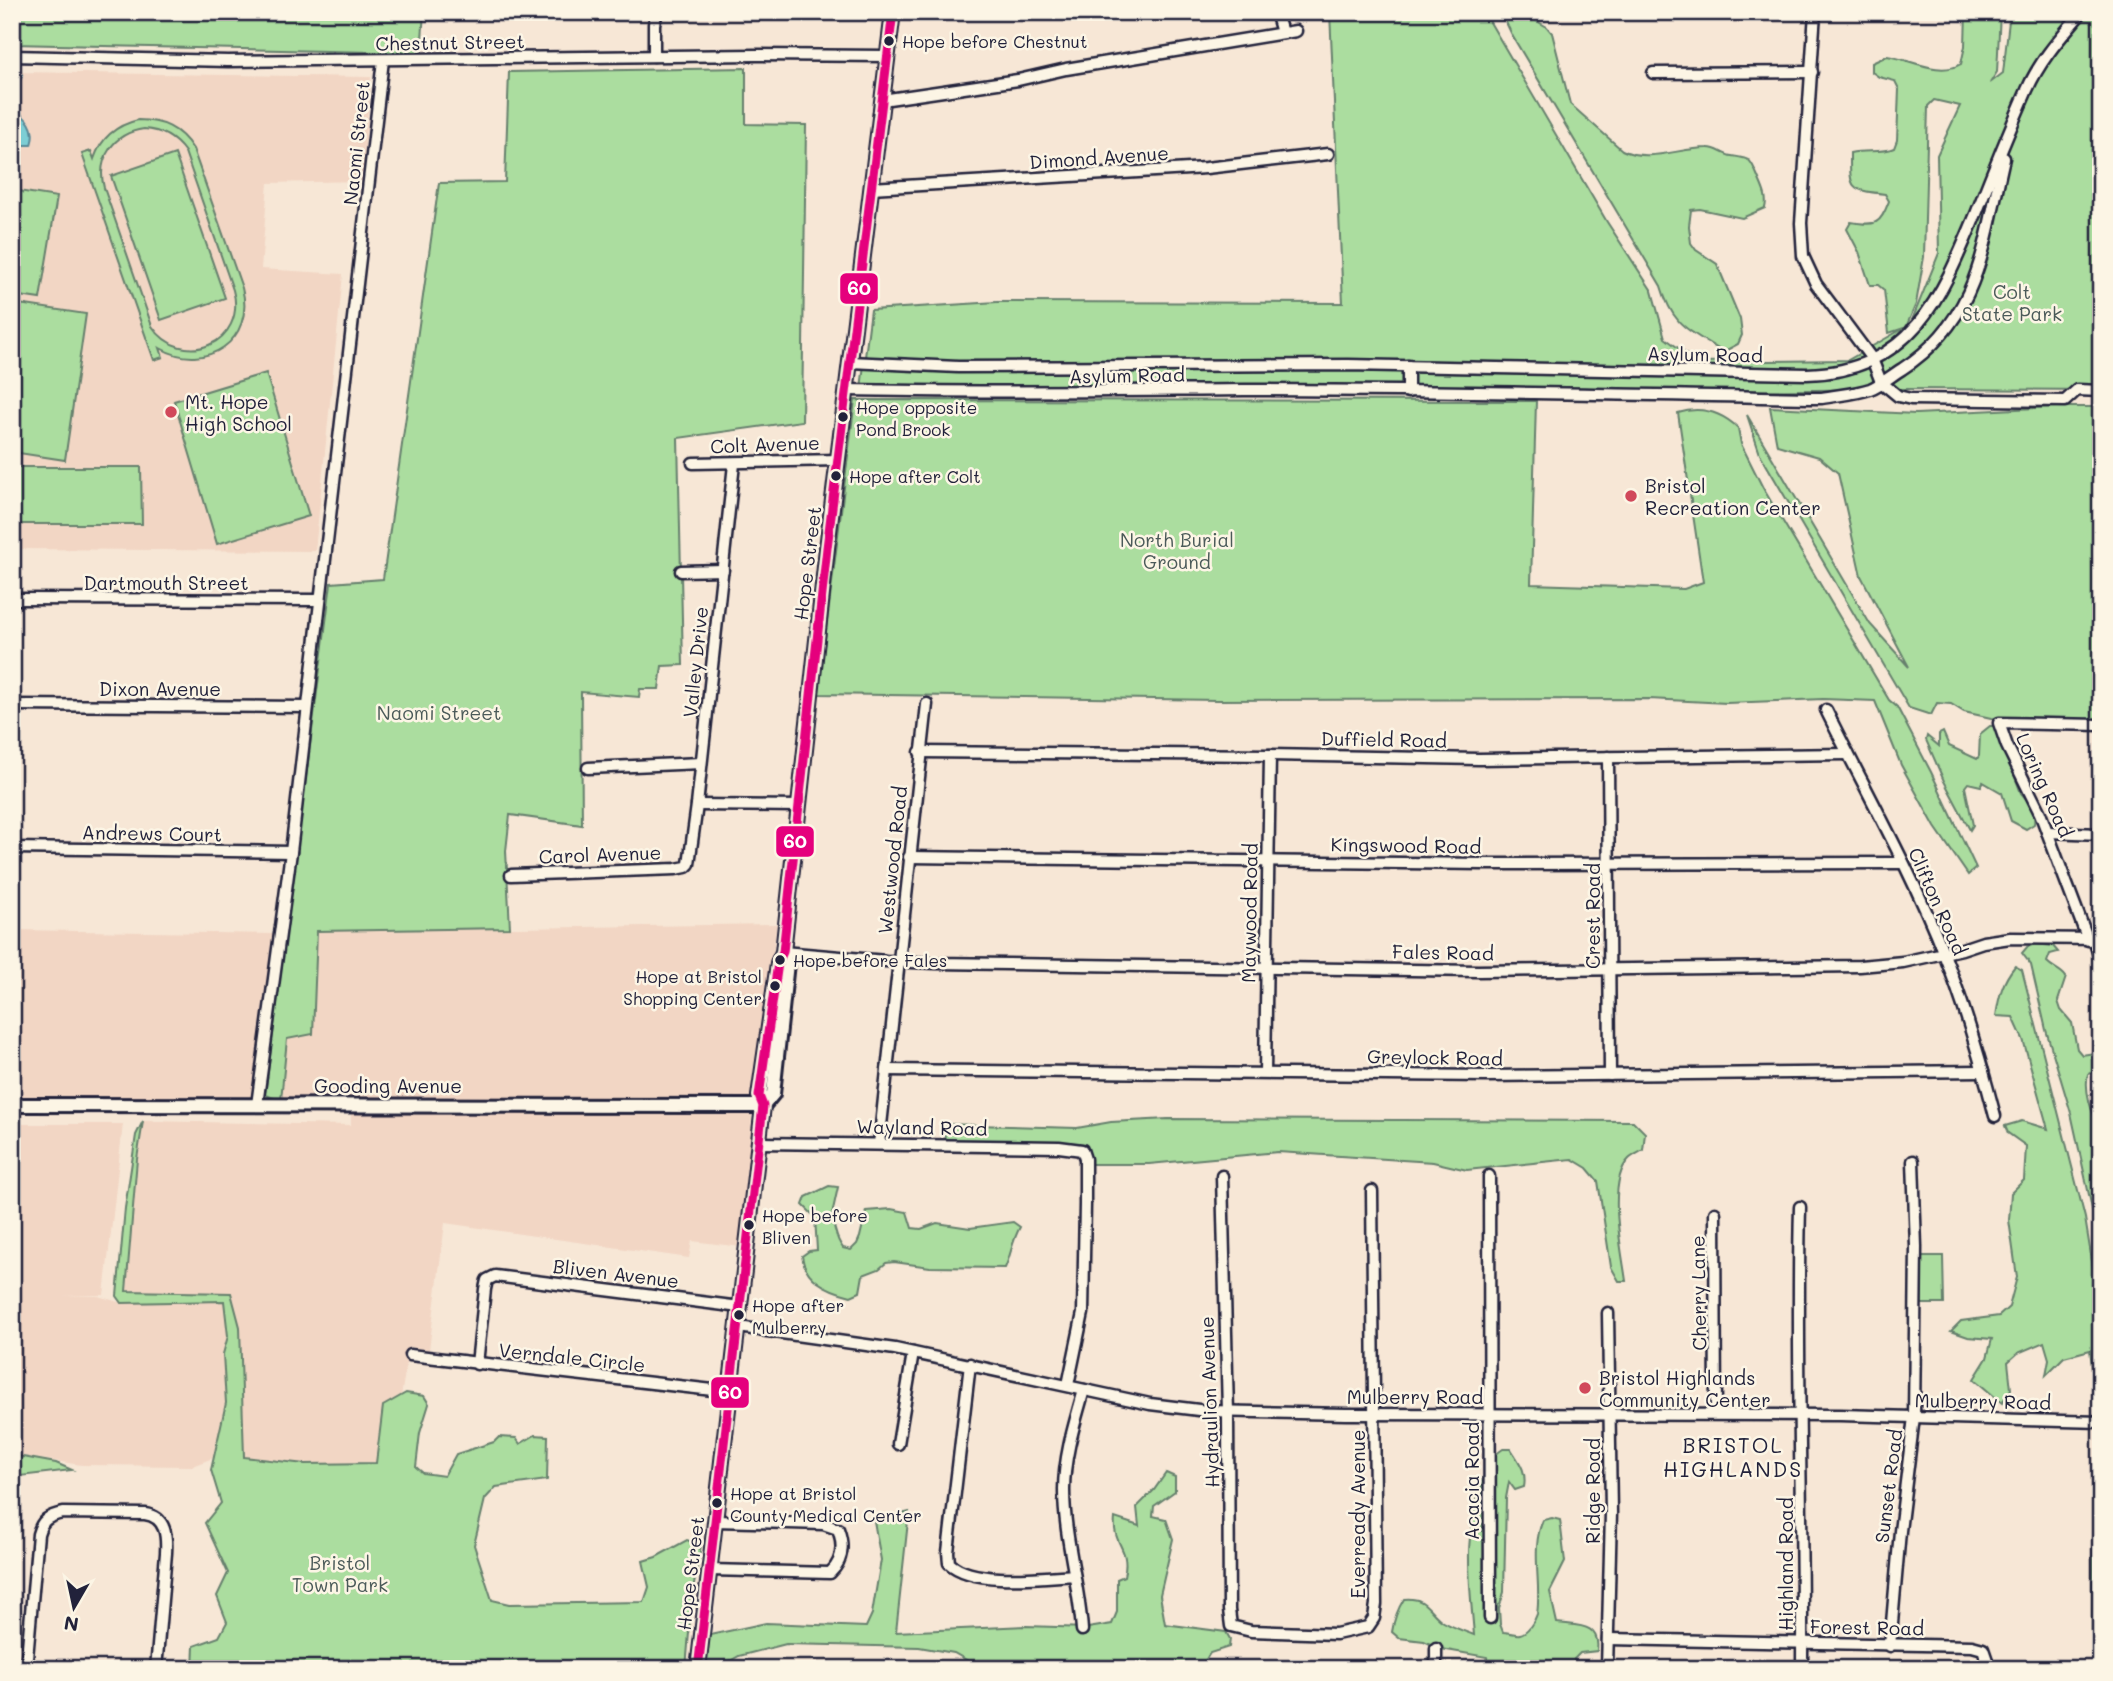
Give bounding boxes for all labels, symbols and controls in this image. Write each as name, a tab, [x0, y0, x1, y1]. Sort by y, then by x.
street label: Chestnut Street	[375, 28, 525, 56]
place label: Hope before Chestnut	[902, 30, 1087, 52]
marker: Hope before Chestnut	[882, 34, 896, 48]
street label: Naomi Street	[337, 80, 375, 206]
street label: Dimond Avenue	[1028, 140, 1170, 174]
line badge: 60	[839, 272, 879, 305]
text: 60	[847, 275, 871, 300]
park label: Colt State Park	[1962, 279, 2062, 326]
street label: Asylum Road	[1647, 340, 1763, 368]
street label: Asylum Road	[1069, 361, 1185, 389]
place label: Mt. Hope High School	[185, 389, 292, 436]
place label: Hope opposite Pond Brook	[856, 396, 977, 440]
marker: Mt. Hope High School	[163, 404, 179, 420]
marker: Hope opposite Pond Brook	[836, 410, 850, 424]
street label: Colt Avenue	[710, 430, 820, 458]
place label: Hope after Colt	[849, 465, 981, 487]
marker: Hope after Colt	[829, 469, 843, 483]
place label: Bristol Recreation Center	[1645, 473, 1821, 520]
marker: Bristol Recreation Center	[1623, 488, 1639, 504]
street label: Hope Street	[788, 504, 826, 622]
park label: North Burial Ground	[1120, 527, 1234, 574]
street label: Dartmouth Street	[83, 570, 249, 595]
street label: Valley Drive	[677, 605, 713, 719]
street label: Dixon Avenue	[99, 676, 221, 701]
park label: Naomi Street	[377, 700, 501, 725]
street label: Duffield Road	[1321, 725, 1447, 753]
street label: Loring Road	[2011, 729, 2079, 841]
street label: Westwood Road	[872, 785, 912, 935]
street label: Andrews Court	[82, 819, 222, 847]
line badge: 60	[775, 825, 815, 858]
text: 60	[783, 828, 807, 853]
street label: Kingswood Road	[1330, 831, 1482, 859]
street label: Carol Avenue	[538, 839, 662, 869]
street label: Maywood Road	[1235, 843, 1263, 983]
street label: Clifton Road	[1903, 843, 1973, 959]
street label: Crest Road	[1580, 863, 1605, 969]
street label: Fales Road	[1392, 939, 1494, 965]
place label: Hope before Fales	[793, 949, 947, 971]
marker: Hope before Fales	[773, 953, 787, 967]
place label: Hope at Bristol Shopping Center	[623, 965, 762, 1009]
marker: Hope at Bristol Shopping Center	[768, 979, 782, 993]
street label: Greylock Road	[1367, 1043, 1503, 1071]
street label: Gooding Avenue	[314, 1073, 462, 1098]
street label: Wayland Road	[856, 1113, 988, 1141]
place label: Hope before Bliven	[762, 1204, 868, 1248]
marker: Hope before Bliven	[742, 1218, 756, 1232]
street label: Cherry Lane	[1684, 1235, 1712, 1351]
street label: Bliven Avenue	[552, 1253, 680, 1293]
place label: Hope after Mulberry	[752, 1294, 844, 1338]
marker: Hope after Mulberry	[732, 1308, 746, 1322]
street label: Hydraulion Avenue	[1194, 1316, 1224, 1488]
street label: Verndale Circle	[498, 1337, 646, 1377]
place label: Bristol Highlands Community Center	[1599, 1365, 1771, 1412]
line badge: 60	[710, 1376, 750, 1409]
text: 60	[718, 1379, 742, 1404]
marker: Bristol Highlands Community Center	[1577, 1380, 1593, 1396]
street label: Mulberry Road	[1347, 1384, 1483, 1409]
street label: Mulberry Road	[1915, 1387, 2051, 1415]
street label: Acacia Road	[1459, 1422, 1484, 1540]
street label: Sunset Road	[1869, 1428, 1907, 1544]
street label: Everready Avenue	[1345, 1429, 1370, 1599]
district label: BRISTOL HIGHLANDS	[1663, 1431, 1803, 1482]
street label: Ridge Road	[1580, 1438, 1605, 1544]
place label: Hope at Bristol County Medical Center	[730, 1482, 922, 1526]
marker: Hope at Bristol County Medical Center	[710, 1496, 724, 1510]
street label: Highland Road	[1773, 1497, 1798, 1631]
street label: Hope Street	[671, 1514, 709, 1632]
park label: Bristol Town Park	[292, 1550, 388, 1597]
north arrow	[38, 1572, 108, 1642]
text: N	[62, 1611, 80, 1638]
street label: Forest Road	[1810, 1614, 1924, 1640]

